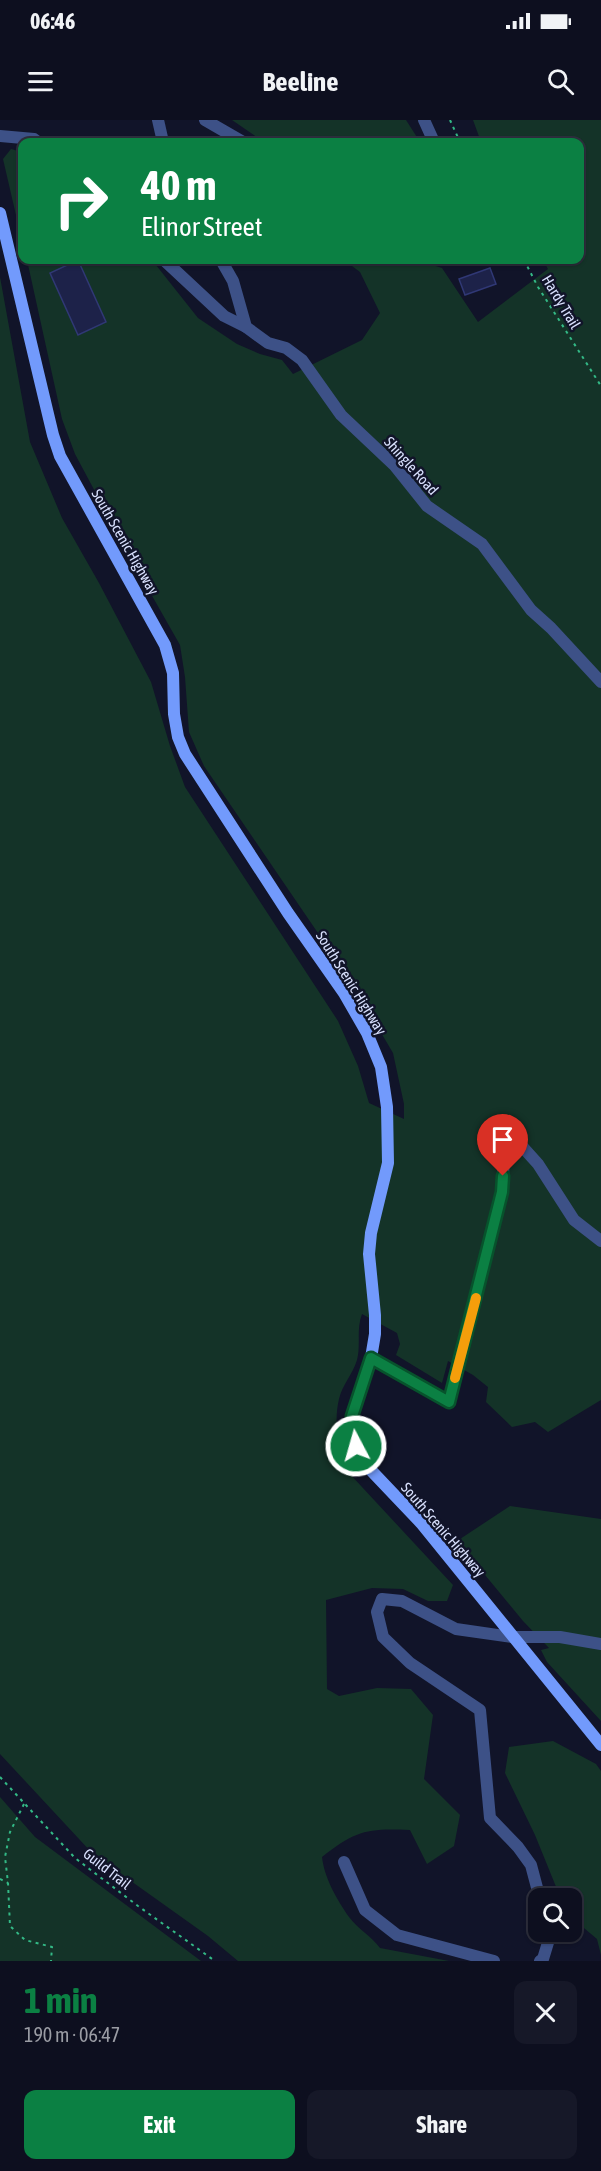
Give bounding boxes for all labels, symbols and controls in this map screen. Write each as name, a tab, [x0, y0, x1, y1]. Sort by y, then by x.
text: 06:46	[30, 8, 75, 34]
icon: menu	[24, 65, 57, 98]
icon: search	[544, 65, 577, 98]
text: Beeline	[263, 66, 338, 97]
text: 40 m	[141, 161, 216, 209]
icon: right	[42, 162, 120, 240]
text: Elinor Street	[141, 211, 263, 242]
street label: Hardy Trail	[539, 272, 584, 332]
street label: Shingle Road	[381, 433, 442, 498]
street label: South Scenic Highway	[88, 486, 163, 598]
street label: South Scenic Highway	[313, 928, 390, 1038]
pin	[477, 1114, 528, 1176]
icon: arrive	[486, 1123, 519, 1156]
position arrow	[324, 1414, 388, 1478]
street label: South Scenic Highway	[398, 1479, 489, 1580]
street label: Guild Trail	[80, 1845, 135, 1893]
map controls	[528, 1888, 582, 1942]
button: search	[528, 1888, 582, 1942]
text: 1 min	[24, 1979, 98, 2021]
button: close	[514, 1981, 577, 2044]
text: 190 m · 06:47	[24, 2023, 120, 2046]
button: Exit	[24, 2090, 295, 2159]
button: Share	[307, 2090, 577, 2159]

